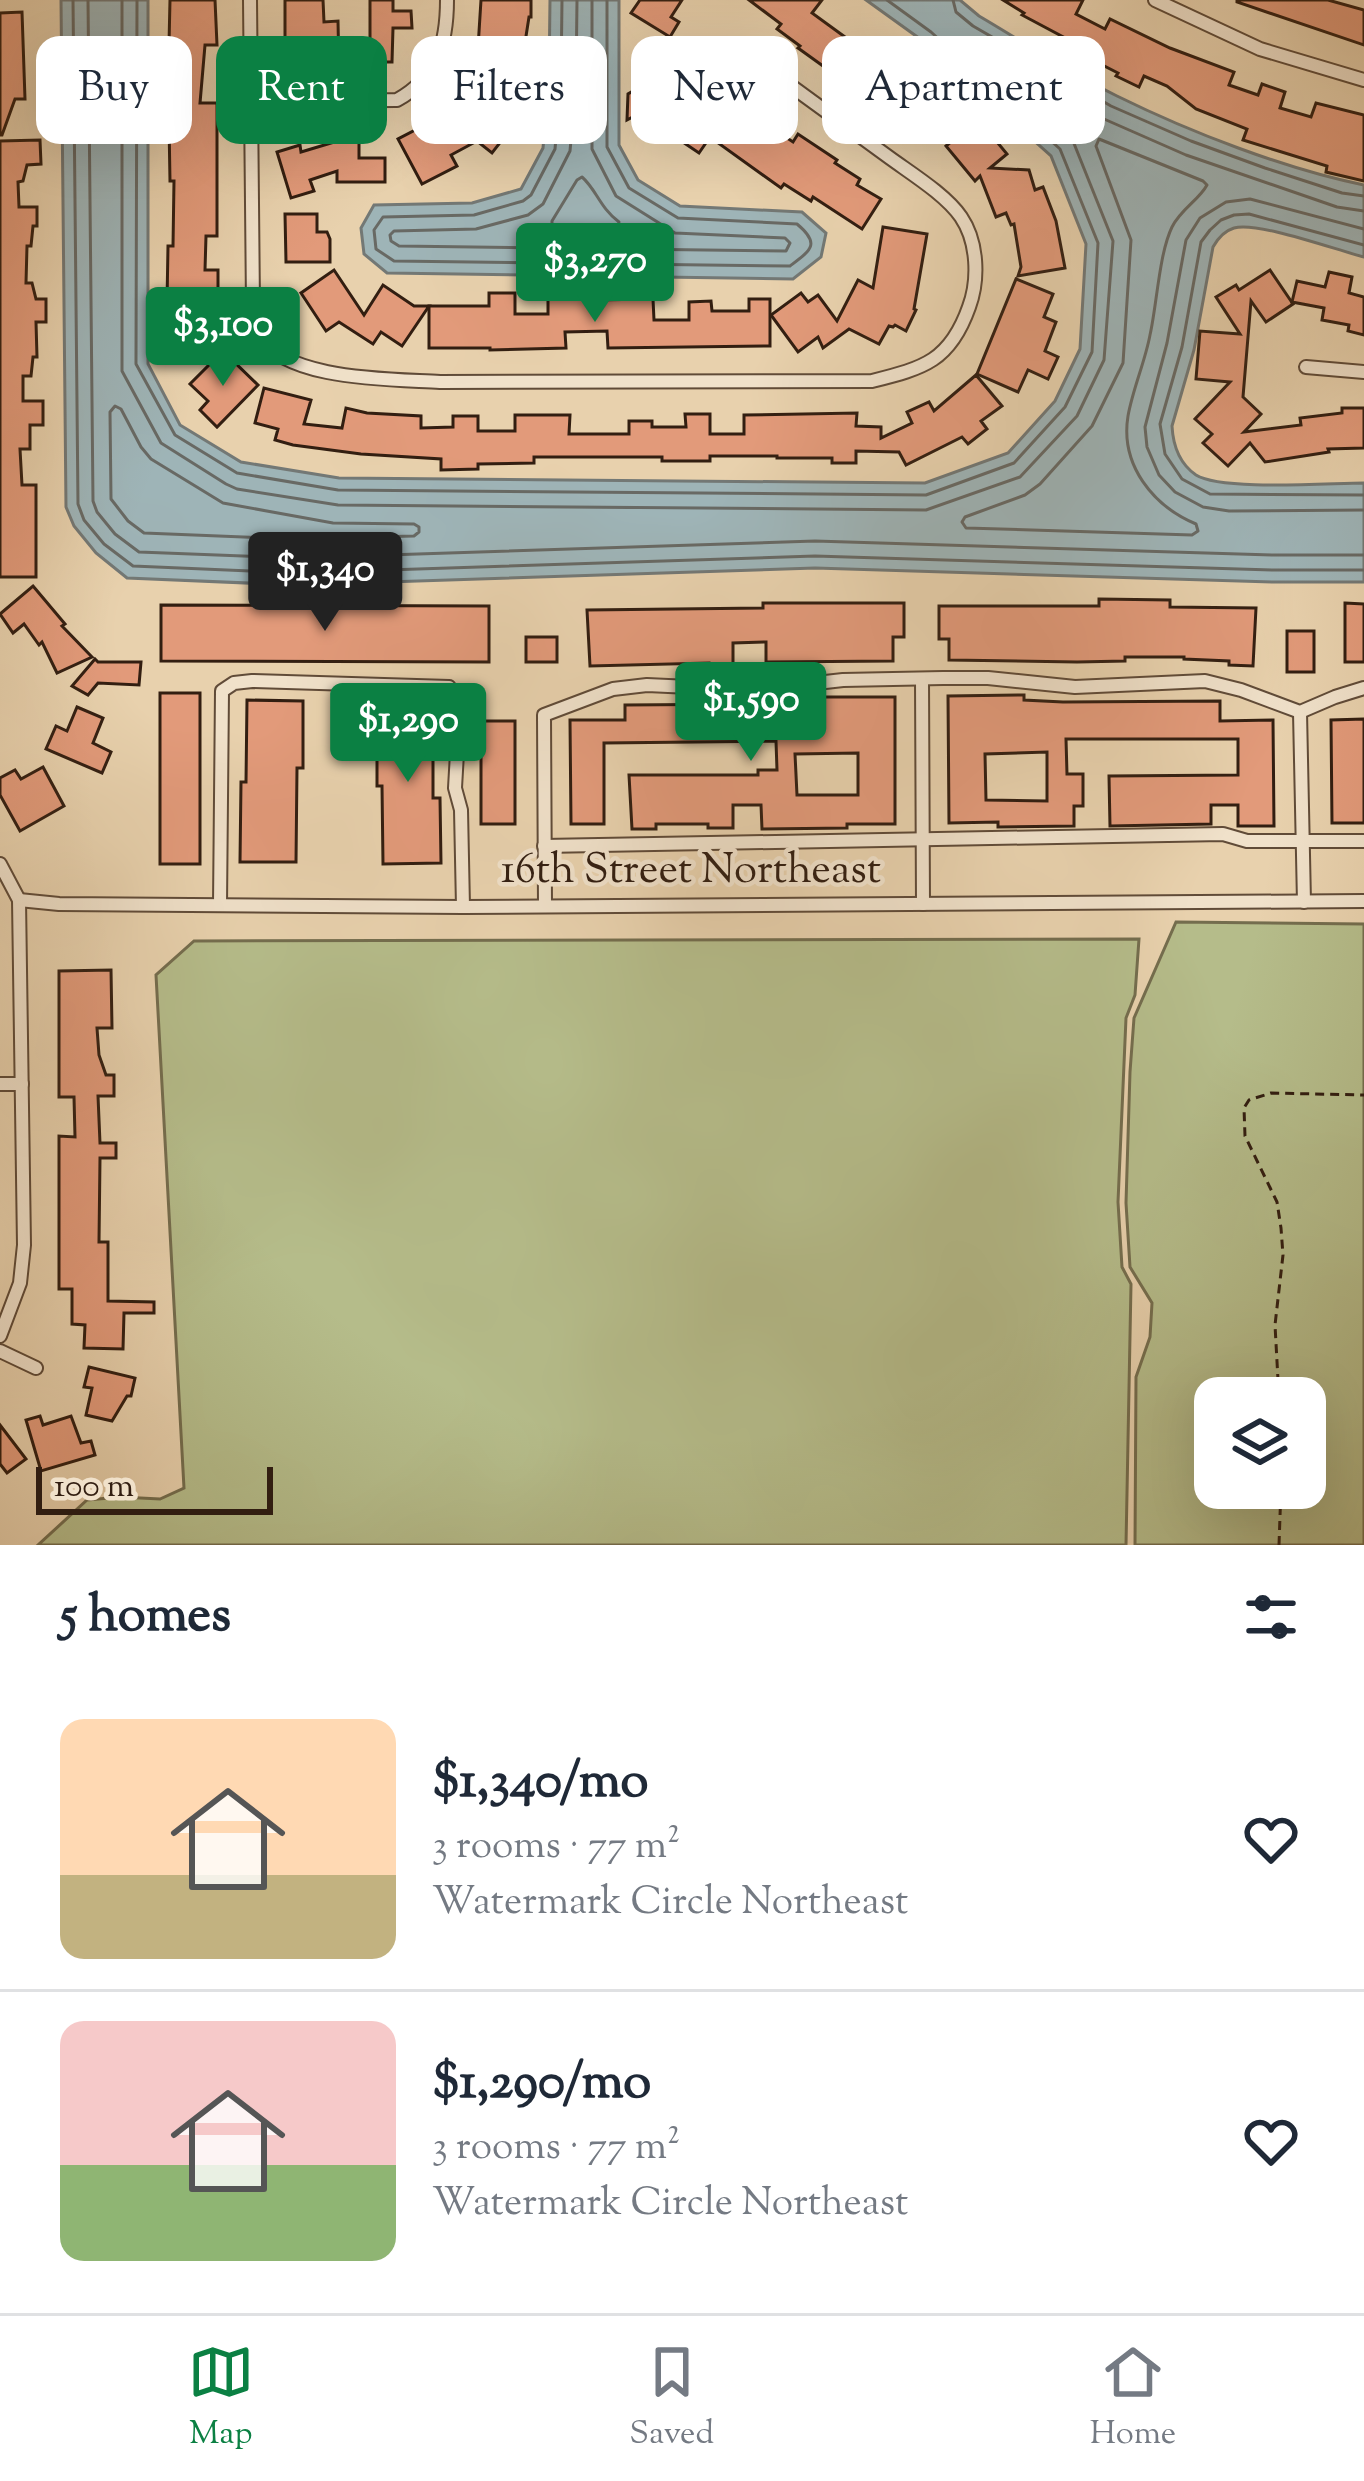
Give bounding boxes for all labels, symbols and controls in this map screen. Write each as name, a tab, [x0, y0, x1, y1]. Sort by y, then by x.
chip: Buy	[36, 36, 192, 144]
chip: Rent	[216, 36, 387, 144]
chip: Filters	[411, 36, 607, 144]
chip: New	[631, 36, 798, 144]
chip: Apartment	[822, 36, 1105, 144]
pin: $3,270	[497, 223, 693, 325]
text: $3,270	[543, 234, 647, 290]
pin: $3,100	[125, 287, 321, 389]
text: $3,100	[173, 298, 273, 354]
pin: $1,340	[227, 532, 423, 634]
text: $1,340	[275, 543, 375, 599]
pin: $1,590	[653, 662, 849, 764]
text: $1,590	[702, 673, 800, 729]
pin: $1,290	[310, 683, 506, 785]
text: $1,290	[357, 694, 459, 750]
street label: 16th Street Northeast	[501, 842, 881, 902]
map controls	[1194, 1377, 1326, 1509]
button: layers	[1194, 1377, 1326, 1509]
scale bar	[36, 1461, 273, 1514]
text: 100 m	[54, 1464, 134, 1512]
text: 5 homes	[60, 1581, 231, 1654]
icon: filters	[1238, 1584, 1304, 1650]
text: $1,340/mo	[432, 1747, 648, 1820]
icon: home	[156, 1767, 300, 1911]
icon: heart	[1238, 1806, 1304, 1872]
text: 3 rooms · 77 m²	[432, 1820, 680, 1876]
text: Watermark Circle Northeast	[432, 1876, 908, 1932]
text: $1,290/mo	[432, 2048, 651, 2121]
icon: home	[156, 2069, 300, 2213]
icon: heart	[1238, 2108, 1304, 2174]
text: 3 rooms · 77 m²	[432, 2121, 680, 2177]
text: Watermark Circle Northeast	[432, 2177, 908, 2233]
tab: Map	[188, 2339, 254, 2459]
tab: Saved	[629, 2339, 714, 2459]
tab: Home	[1090, 2339, 1176, 2459]

